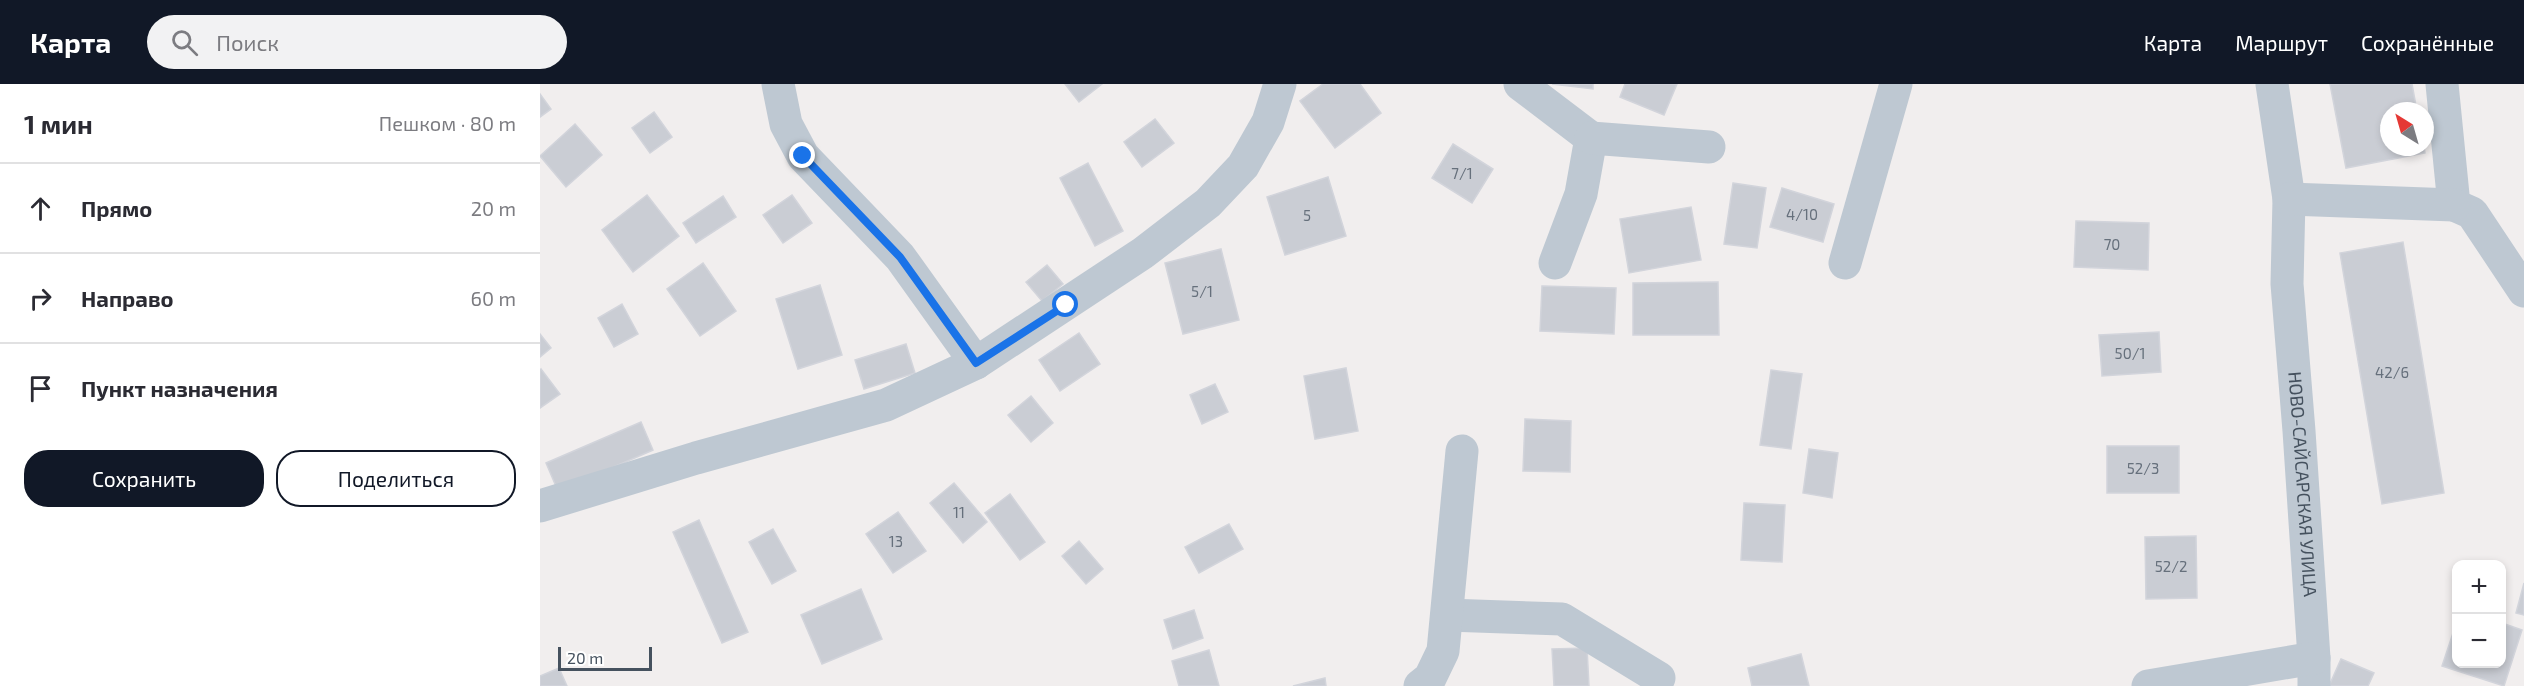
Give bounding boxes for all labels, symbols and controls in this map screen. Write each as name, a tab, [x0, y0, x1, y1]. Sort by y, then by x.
search box	[147, 15, 567, 69]
text: Карта	[30, 25, 111, 59]
icon: search	[168, 26, 201, 59]
text: Поиск	[216, 29, 279, 55]
text: Карта	[2144, 30, 2202, 55]
text: Маршрут	[2235, 30, 2328, 55]
text: Сохранённые	[2361, 30, 2494, 55]
north arrow	[2380, 102, 2434, 156]
text: 1 мин	[24, 108, 93, 139]
text: Пешком · 80 m	[379, 111, 516, 135]
route end	[789, 142, 815, 168]
house number: 7/1	[1451, 164, 1473, 182]
icon: ahead	[24, 192, 57, 225]
text: Прямо	[81, 195, 152, 221]
text: 20 m	[471, 196, 516, 220]
house number: 4/10	[1786, 205, 1818, 223]
house number: 5	[1303, 206, 1311, 224]
house number: 70	[2104, 235, 2120, 253]
icon: right	[24, 282, 57, 315]
house number: 5/1	[1191, 282, 1213, 300]
text: Направо	[81, 285, 174, 311]
text: 60 m	[471, 286, 516, 310]
route start	[1052, 291, 1078, 317]
house number: 50/1	[2115, 344, 2145, 362]
house number: 42/6	[2375, 363, 2409, 381]
street label: НОВО-САЙСАРСКАЯ УЛИЦА	[2284, 371, 2322, 598]
icon: arrive	[24, 372, 57, 405]
text: Пункт назначения	[81, 375, 278, 401]
button: Сохранить	[24, 450, 264, 507]
button: Поделиться	[276, 450, 516, 507]
house number: 52/3	[2127, 459, 2159, 477]
house number: 11	[953, 503, 965, 521]
house number: 13	[889, 532, 903, 550]
house number: 52/2	[2155, 557, 2187, 575]
map controls	[2452, 560, 2506, 668]
button: +	[2452, 560, 2506, 614]
button: −	[2452, 614, 2506, 668]
scale bar	[558, 644, 652, 672]
text: 20 m	[567, 648, 603, 667]

